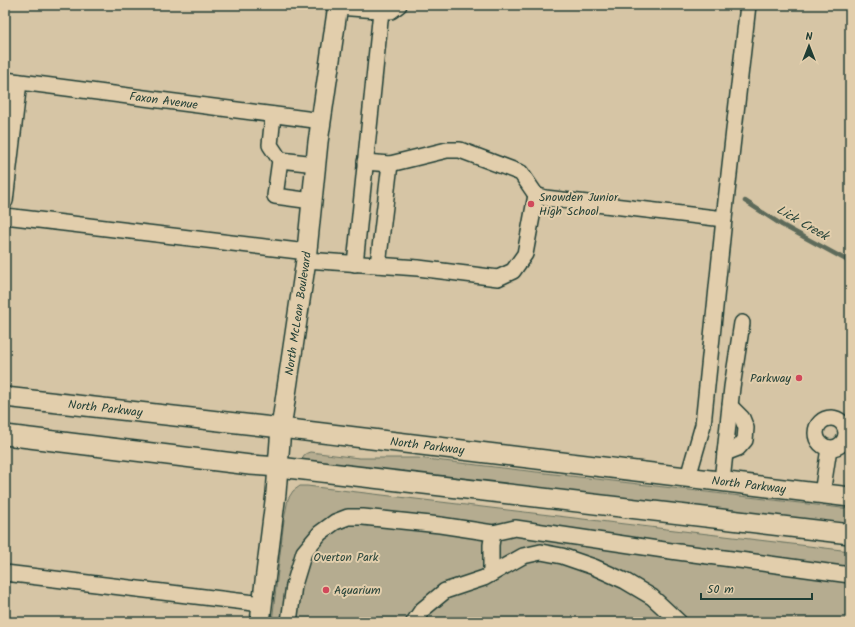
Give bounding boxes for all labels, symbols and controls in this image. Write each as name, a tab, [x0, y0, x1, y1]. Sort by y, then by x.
north arrow	[789, 26, 829, 66]
text: N	[806, 28, 813, 46]
street label: Faxon Avenue	[128, 87, 200, 115]
place label: Snowden Junior High School	[539, 188, 619, 221]
marker: Snowden Junior High School	[526, 199, 536, 209]
water label: Lick Creek	[772, 200, 834, 248]
street label: North McLean Boulevard	[280, 250, 317, 377]
place label: Parkway	[750, 369, 791, 388]
marker: Parkway	[794, 373, 804, 383]
street label: North Parkway	[67, 395, 144, 422]
street label: North Parkway	[389, 432, 466, 460]
street label: North Parkway	[711, 471, 787, 499]
park label: Overton Park	[314, 548, 379, 567]
scale bar	[701, 575, 812, 601]
text: 50 m	[707, 580, 734, 599]
place label: Aquarium	[334, 581, 381, 600]
marker: Aquarium	[321, 585, 331, 595]

